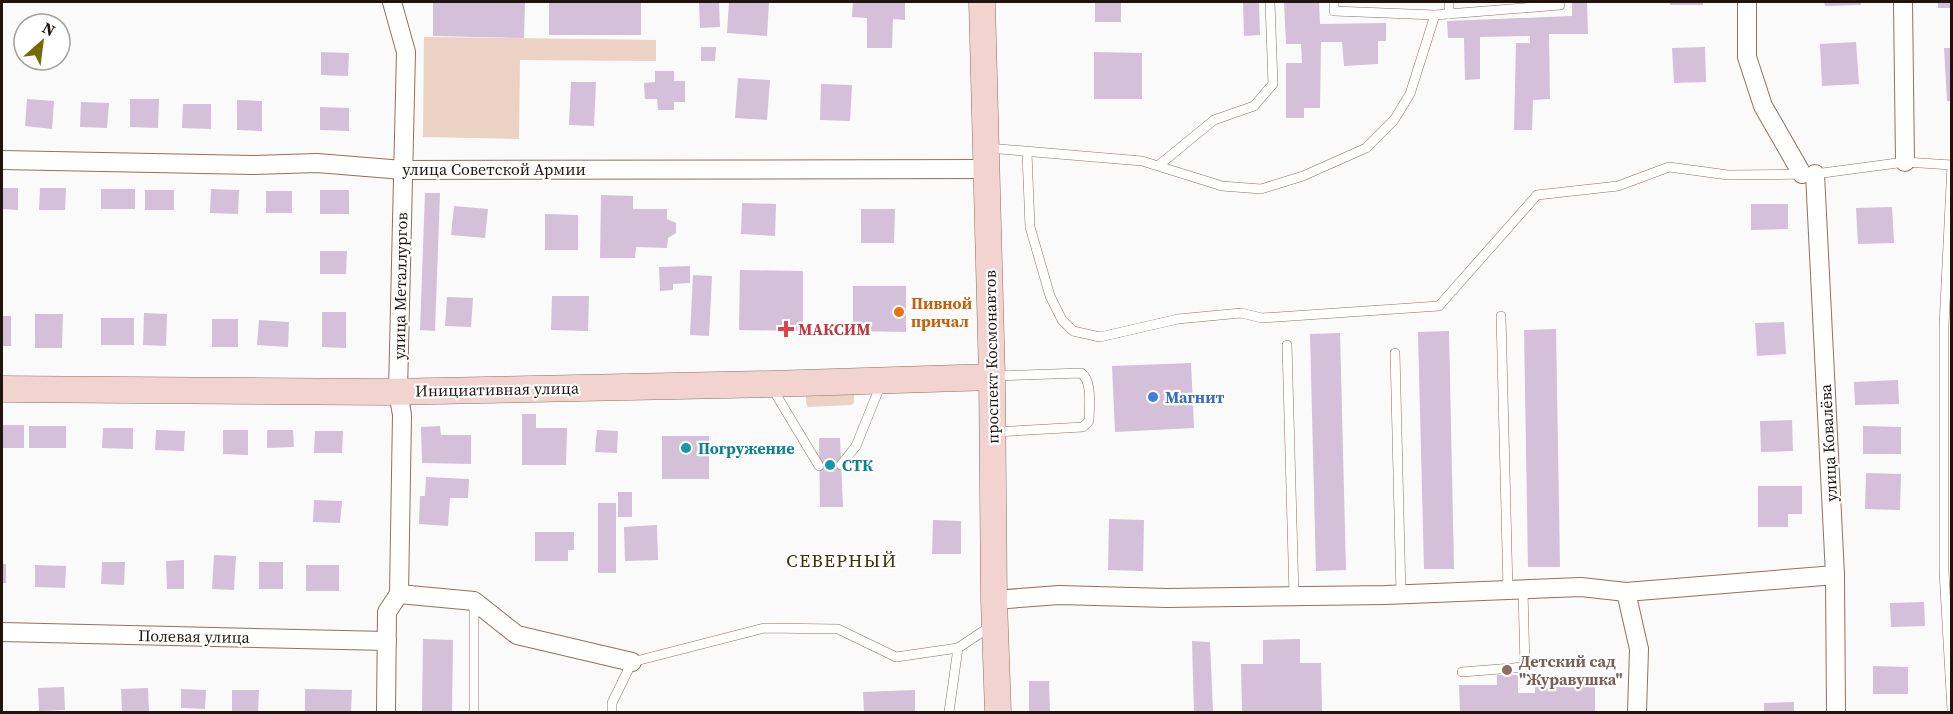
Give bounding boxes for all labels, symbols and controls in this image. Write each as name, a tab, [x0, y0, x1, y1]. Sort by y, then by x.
north arrow	[12, 12, 72, 72]
text: N	[39, 16, 60, 41]
street label: улица Советской Армии	[402, 158, 586, 180]
street label: улица Металлургов	[388, 212, 412, 360]
street label: проспект Космонавтов	[978, 270, 1004, 444]
place label: Пивной причал	[911, 292, 973, 332]
marker: Пивной причал	[892, 305, 906, 319]
place label: МАКСИМ	[798, 318, 871, 340]
marker: МАКСИМ	[779, 322, 793, 336]
street label: Инициативная улица	[415, 377, 580, 401]
street label: улица Ковалёва	[1814, 383, 1842, 502]
place label: Магнит	[1165, 386, 1225, 408]
marker: Магнит	[1146, 390, 1160, 404]
place label: Погружение	[698, 437, 795, 459]
marker: Погружение	[679, 441, 693, 455]
place label: СТК	[842, 454, 874, 476]
marker: СТК	[823, 458, 837, 472]
district label: СЕВЕРНЫЙ	[786, 548, 898, 573]
street label: Полевая улица	[138, 624, 251, 648]
place label: Детский сад "Журавушка"	[1519, 650, 1623, 690]
marker: Детский сад "Журавушка"	[1500, 663, 1514, 677]

